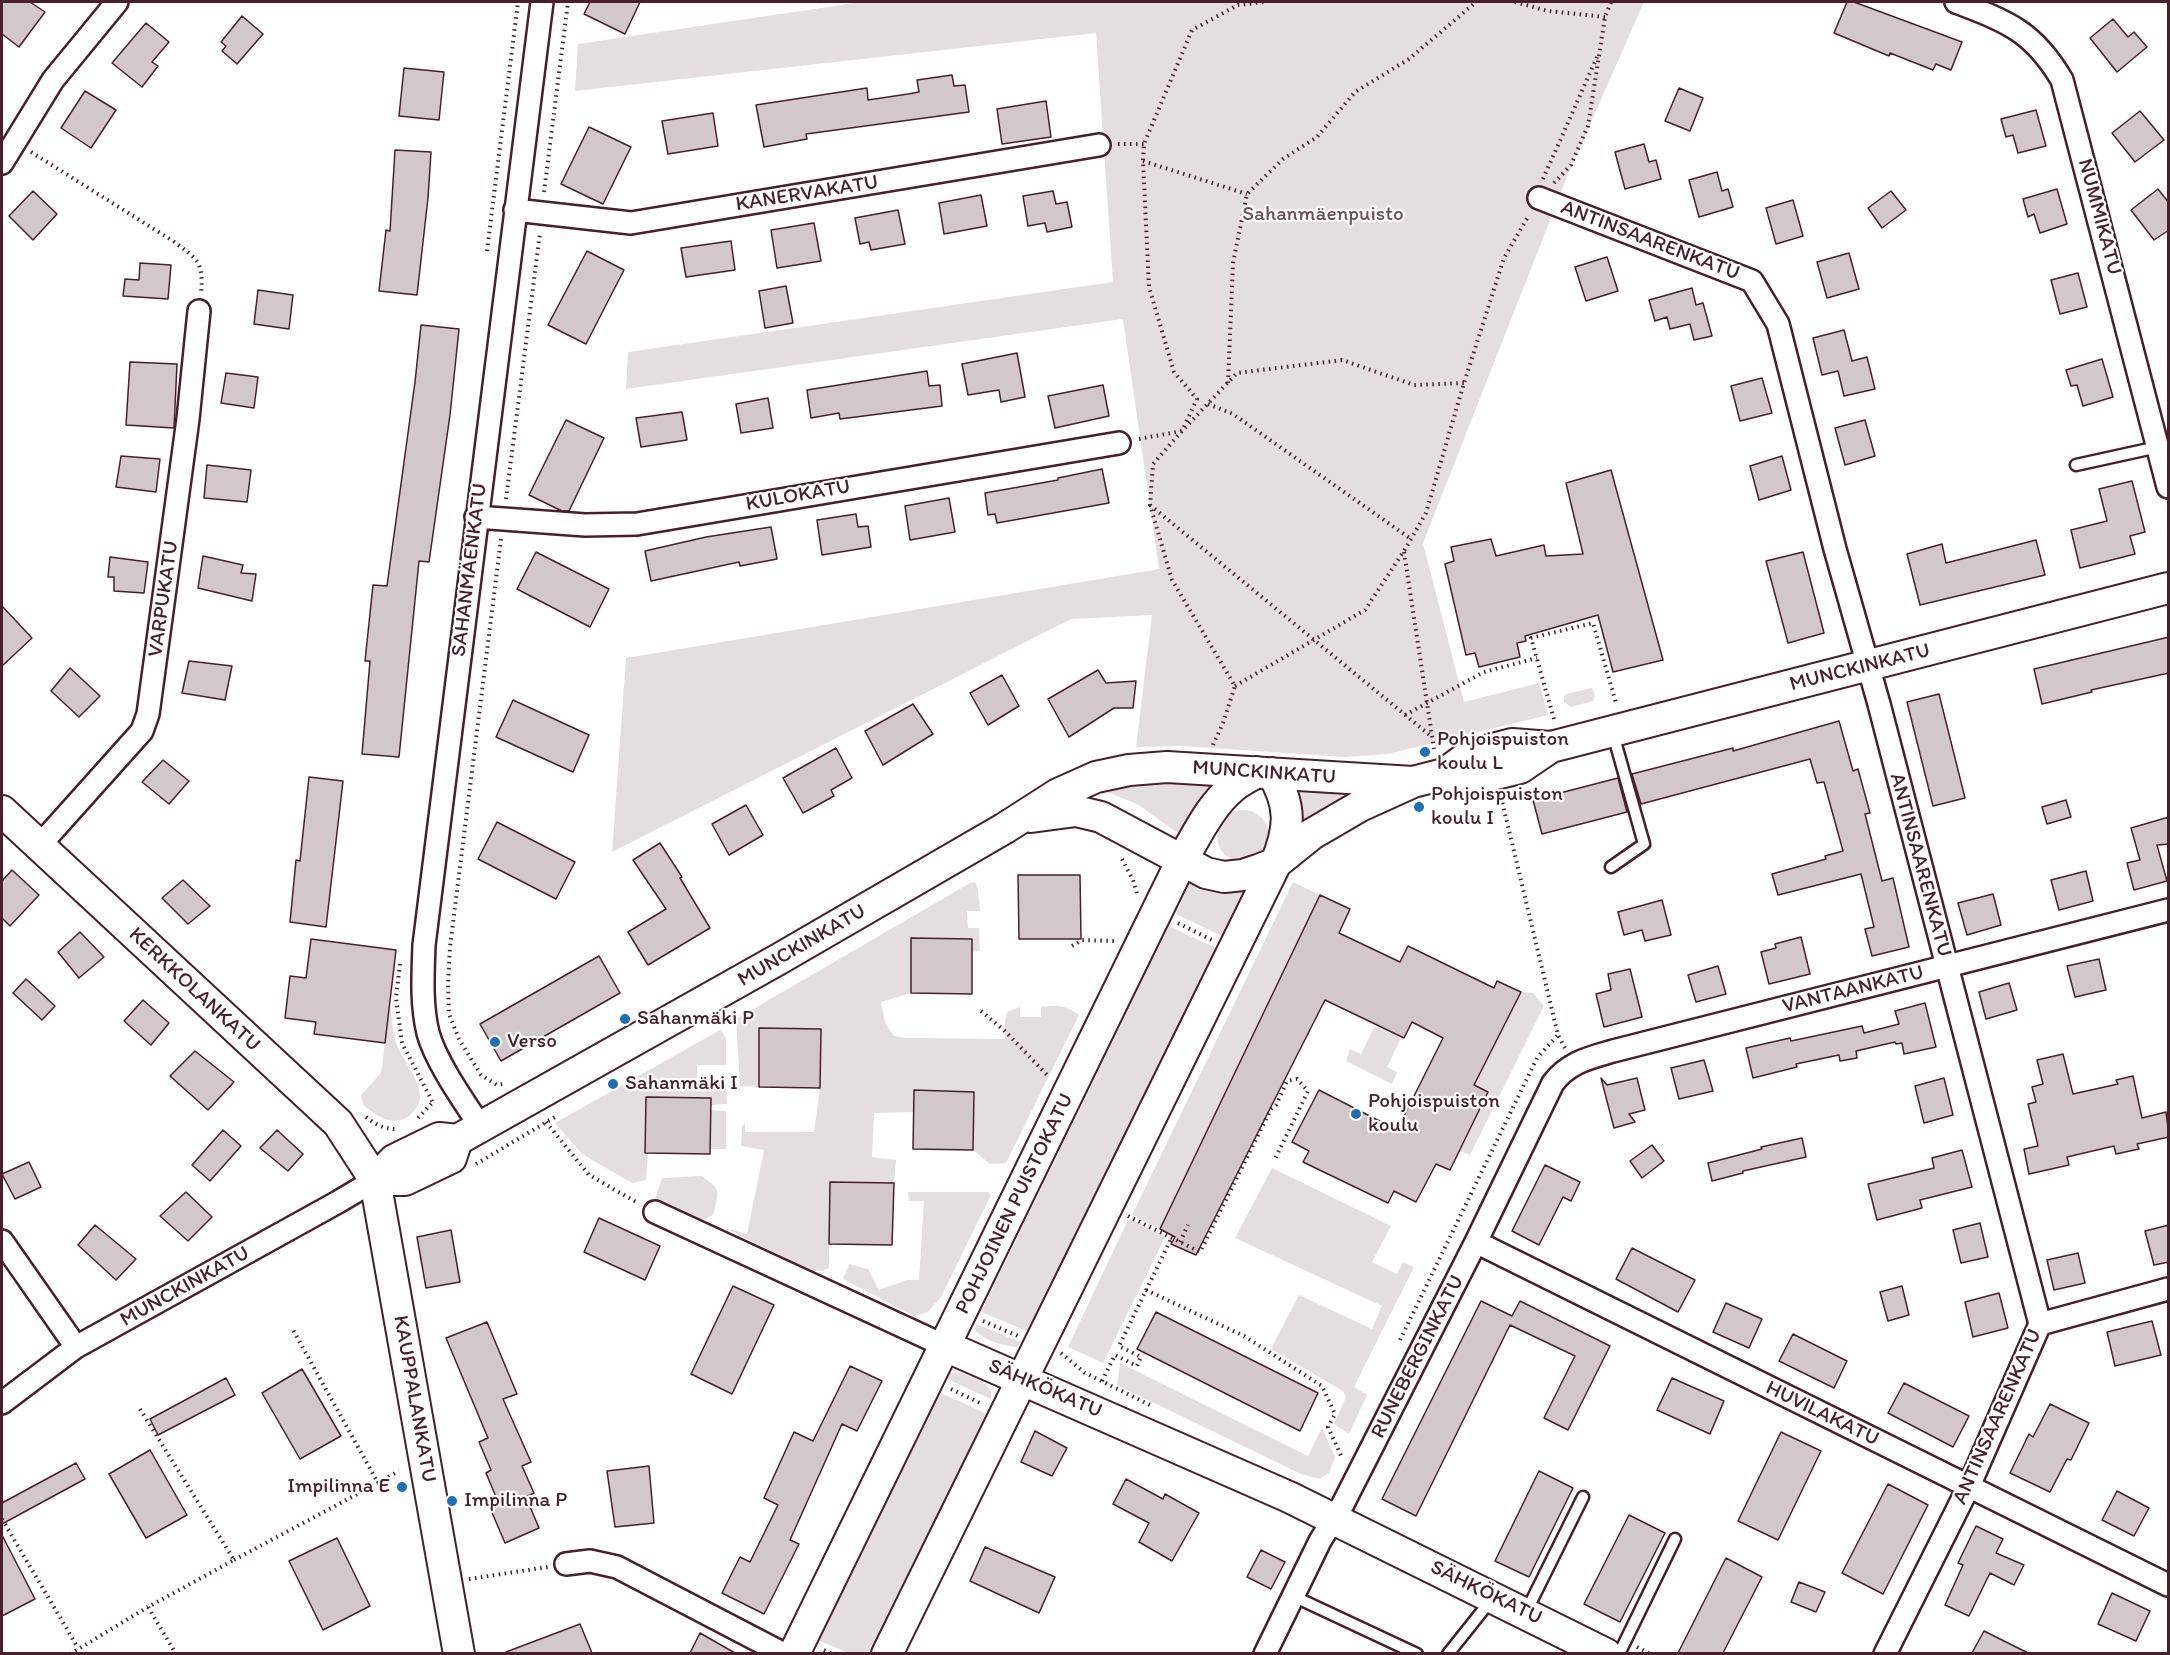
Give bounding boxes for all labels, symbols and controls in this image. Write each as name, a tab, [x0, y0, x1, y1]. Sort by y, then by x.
street label: NUMMIKATU	[2071, 156, 2127, 278]
street label: KANERVAKATU	[734, 170, 880, 218]
street label: ANTINSAARENKATU	[1557, 195, 1743, 287]
park label: Sahanmäenpuisto	[1242, 202, 1404, 228]
street label: KULOKATU	[744, 474, 852, 518]
street label: SAHANMÄENKATU	[447, 482, 493, 658]
street label: VARPUKATU	[143, 539, 185, 659]
street label: MUNCKINKATU	[1787, 638, 1933, 698]
place label: Pohjoispuiston koulu L	[1437, 727, 1569, 777]
marker: Pohjoispuiston koulu L	[1418, 745, 1432, 759]
street label: MUNCKINKATU	[1191, 755, 1337, 791]
street label: ANTINSAARENKATU	[1883, 770, 1957, 960]
place label: Pohjoispuiston koulu I	[1431, 782, 1563, 832]
marker: Pohjoispuiston koulu I	[1412, 800, 1426, 814]
street label: MUNCKINKATU	[733, 899, 871, 993]
street label: KERKKOLANKATU	[123, 923, 265, 1057]
street label: VANTAANKATU	[1780, 960, 1926, 1020]
place label: Sahanmäki P	[637, 1006, 754, 1032]
marker: Sahanmäki P	[618, 1012, 632, 1026]
place label: Verso	[507, 1029, 557, 1055]
marker: Verso	[488, 1035, 502, 1049]
place label: Sahanmäki I	[625, 1071, 738, 1097]
marker: Sahanmäki I	[606, 1077, 620, 1091]
place label: Pohjoispuiston koulu	[1368, 1089, 1500, 1139]
street label: POHJOINEN PUISTOKATU	[951, 1090, 1079, 1318]
marker: Pohjoispuiston koulu	[1349, 1107, 1363, 1121]
street label: MUNCKINKATU	[116, 1241, 254, 1333]
street label: RUNEBERGINKATU	[1366, 1271, 1470, 1443]
street label: KAUPPALANKATU	[387, 1313, 441, 1485]
street label: ANTINSAARENKATU	[1948, 1325, 2048, 1509]
street label: SÄHKÖKATU	[984, 1354, 1106, 1424]
street label: HUVILAKATU	[1761, 1376, 1883, 1452]
place label: Impilinna E	[287, 1474, 390, 1500]
marker: Impilinna E	[395, 1480, 409, 1494]
place label: Impilinna P	[464, 1488, 567, 1514]
marker: Impilinna P	[445, 1494, 459, 1508]
street label: SÄHKÖKATU	[1426, 1555, 1546, 1631]

